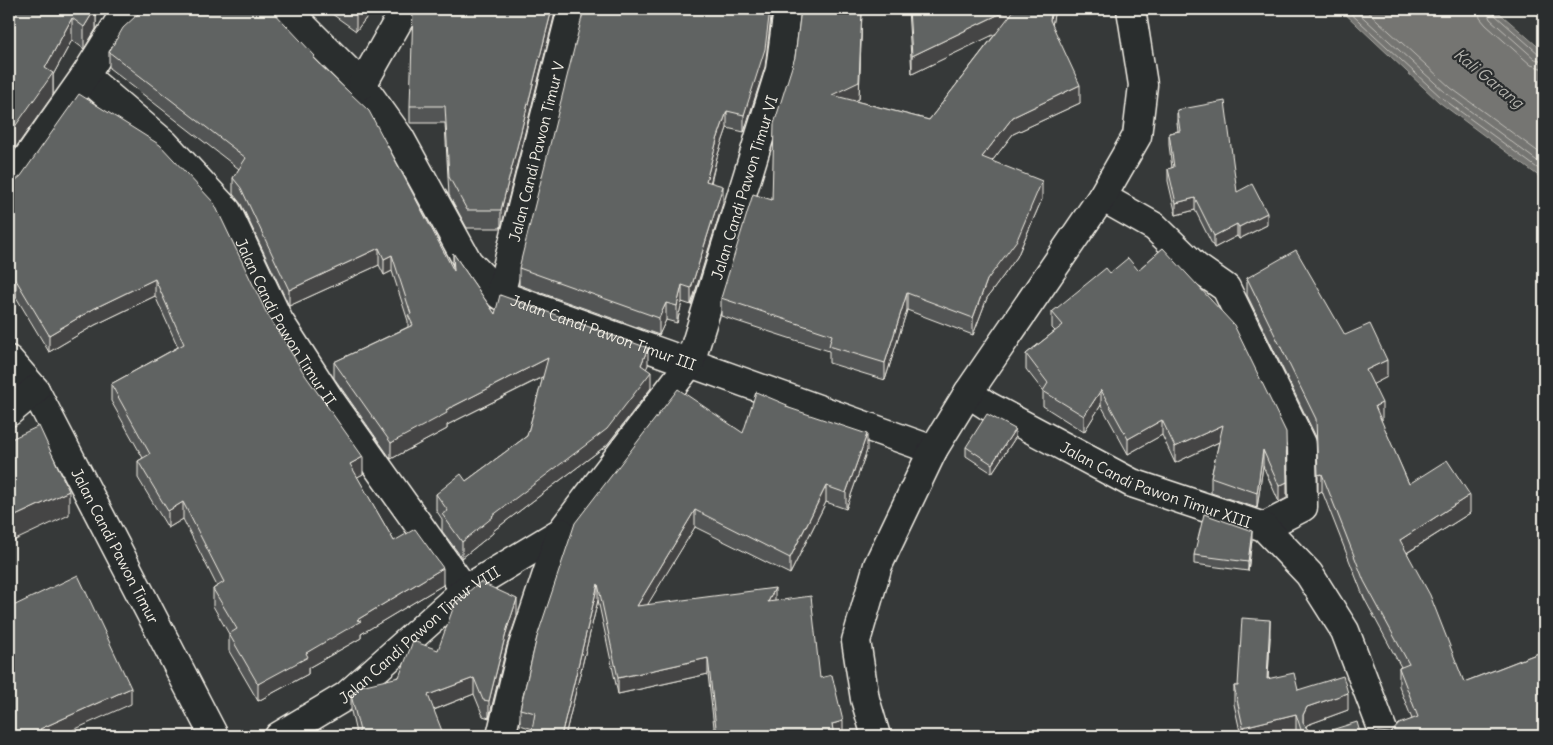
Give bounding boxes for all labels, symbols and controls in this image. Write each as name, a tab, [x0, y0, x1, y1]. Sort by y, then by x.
water label: Kali Garang	[1450, 44, 1529, 113]
street label: Jalan Candi Pawon Timur V	[504, 59, 568, 244]
street label: Jalan Candi Pawon Timur VI	[707, 93, 781, 282]
street label: Jalan Candi Pawon Timur II	[232, 235, 340, 409]
street label: Jalan Candi Pawon Timur III	[508, 290, 699, 374]
street label: Jalan Candi Pawon Timur XIII	[1057, 437, 1254, 532]
street label: Jalan Candi Pawon Timur	[68, 465, 164, 627]
street label: Jalan Candi Pawon Timur VIII	[336, 562, 503, 707]

